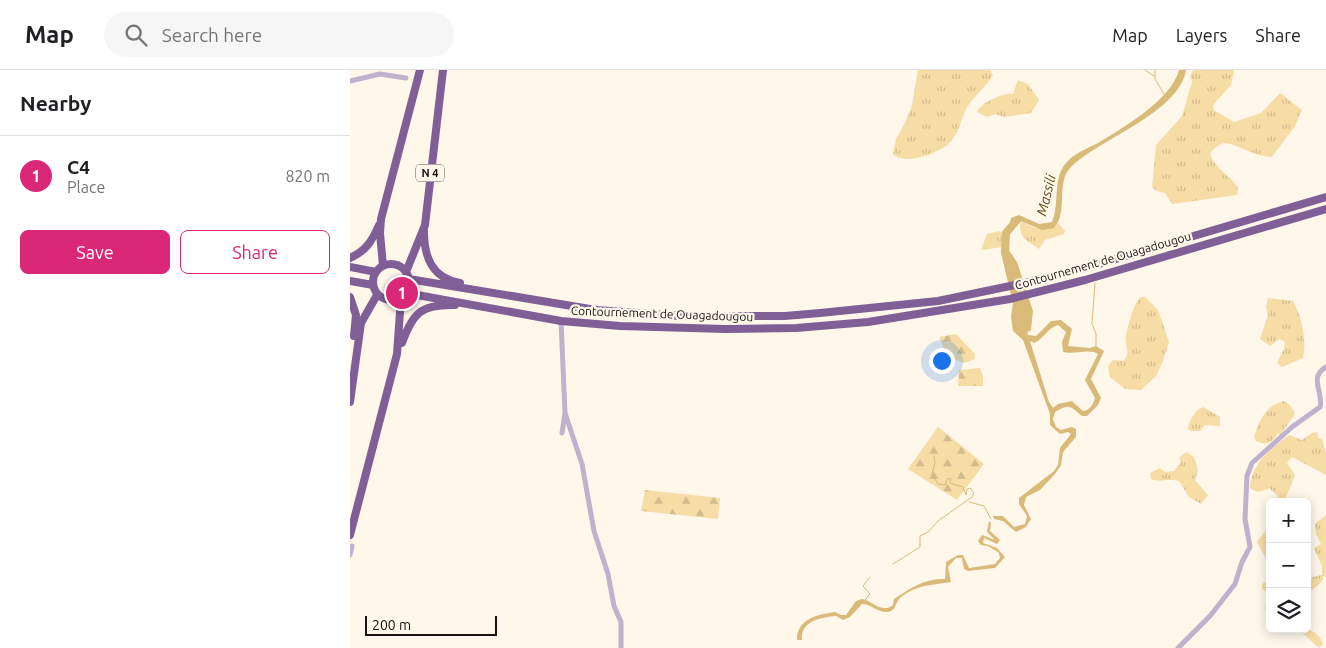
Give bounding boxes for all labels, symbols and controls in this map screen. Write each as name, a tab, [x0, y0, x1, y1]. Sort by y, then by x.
search box	[104, 12, 454, 57]
text: Map	[25, 21, 74, 48]
icon: search	[122, 21, 150, 49]
text: Search here	[162, 24, 262, 46]
text: Map	[1112, 25, 1148, 45]
text: Layers	[1176, 25, 1227, 45]
text: Share	[1255, 25, 1301, 45]
text: Nearby	[20, 91, 91, 115]
text: C4	[67, 156, 90, 178]
road number: N 4	[416, 165, 444, 182]
text: 1	[31, 167, 41, 185]
text: 820 m	[285, 167, 330, 185]
water label: Massili	[1033, 172, 1059, 217]
text: Place	[67, 178, 105, 196]
street label: Contournement de Ouagadougou	[1013, 229, 1192, 292]
button: Save	[20, 230, 170, 274]
button: Share	[180, 230, 330, 274]
pin: 1	[386, 274, 418, 312]
street label: Contournement de Ouagadougou	[571, 304, 753, 323]
your location	[929, 348, 955, 374]
map controls	[1266, 498, 1311, 633]
button: +	[1266, 498, 1311, 543]
button: −	[1266, 543, 1311, 588]
button: layers	[1266, 588, 1311, 633]
scale bar	[365, 613, 498, 636]
text: 200 m	[372, 617, 411, 633]

